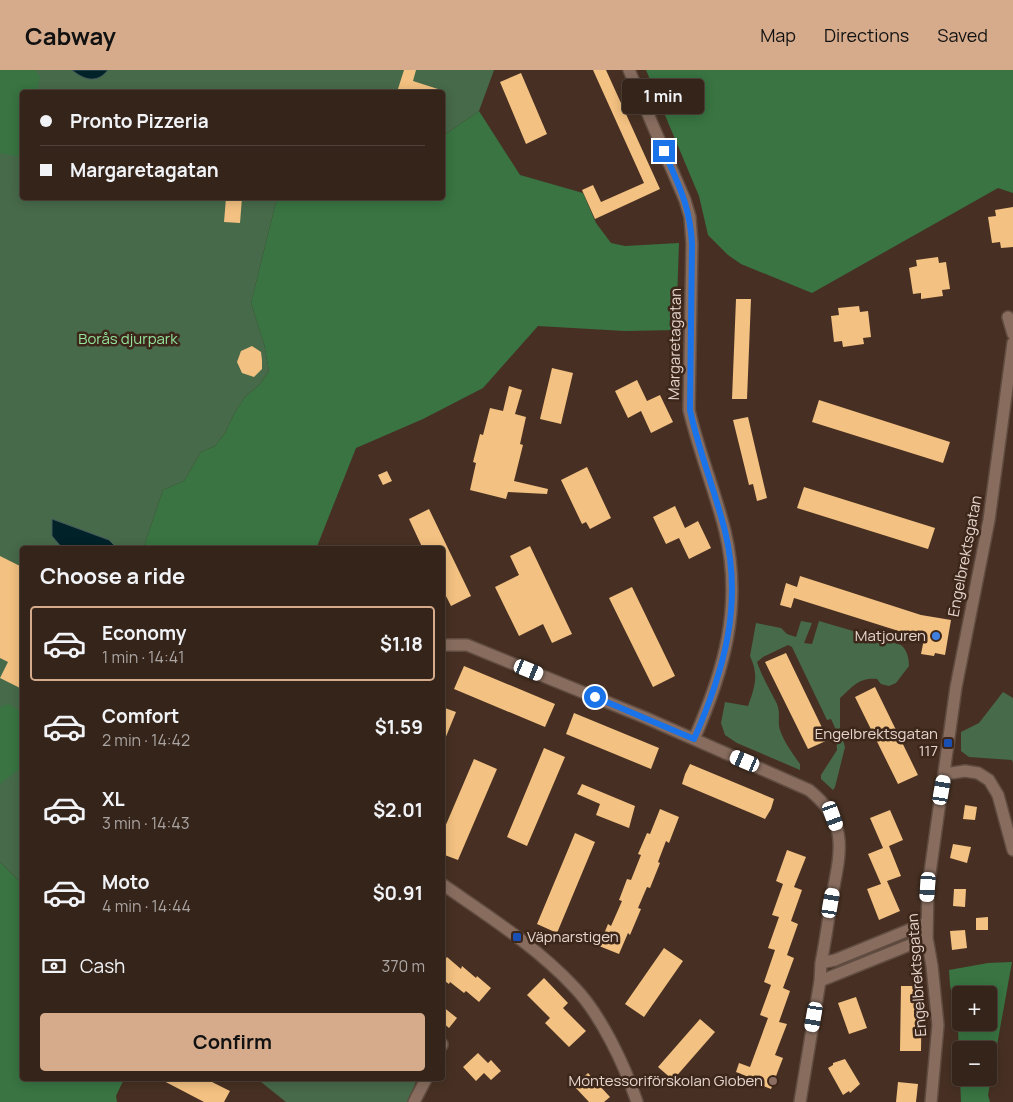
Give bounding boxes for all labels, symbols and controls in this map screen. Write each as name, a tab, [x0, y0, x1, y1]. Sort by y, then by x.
text: Cabway	[25, 19, 116, 52]
text: Map	[760, 23, 796, 47]
text: Directions	[824, 23, 909, 47]
text: Saved	[937, 23, 988, 47]
callout: 1 min	[623, 78, 705, 114]
text: 1 min	[643, 85, 683, 107]
text: Pronto Pizzeria	[70, 108, 209, 134]
route end	[653, 140, 675, 162]
text: Margaretagatan	[70, 157, 219, 183]
street label: Margaretagatan	[663, 288, 686, 400]
park label: Borås djurpark	[78, 328, 178, 349]
street label: Engelbrektsgatan	[942, 493, 987, 618]
text: Choose a ride	[40, 561, 185, 591]
text: Economy	[102, 620, 186, 646]
icon: car	[42, 621, 87, 666]
place label: Matjouren	[855, 625, 926, 646]
marker: Matjouren	[930, 630, 942, 642]
text: $1.18	[380, 631, 423, 657]
text: 1 min · 14:41	[102, 646, 184, 668]
car	[512, 657, 545, 683]
route start	[584, 686, 606, 708]
text: Comfort	[102, 703, 179, 729]
icon: car	[42, 704, 87, 749]
text: $1.59	[375, 714, 423, 740]
place label: Engelbrektsgatan 117	[815, 723, 938, 761]
text: 2 min · 14:42	[102, 729, 190, 751]
marker: Engelbrektsgatan 117	[942, 737, 954, 749]
car	[728, 748, 761, 774]
car	[932, 774, 951, 806]
text: XL	[102, 786, 125, 812]
icon: car	[42, 787, 87, 832]
text: $2.01	[373, 797, 423, 823]
car	[820, 799, 845, 833]
text: 3 min · 14:43	[102, 812, 190, 834]
text: Moto	[102, 869, 149, 895]
icon: car	[42, 870, 87, 915]
car	[919, 872, 936, 902]
text: $0.91	[373, 880, 423, 906]
car	[821, 887, 840, 919]
text: 4 min · 14:44	[102, 895, 191, 917]
street label: Engelbrektsgatan	[902, 913, 931, 1037]
place label: Väpnarstigen	[527, 926, 619, 947]
marker: Väpnarstigen	[511, 931, 523, 943]
icon: cash	[40, 952, 68, 980]
text: Cash	[80, 953, 125, 979]
text: 370 m	[382, 955, 425, 977]
map controls	[952, 986, 997, 1086]
button: +	[952, 986, 997, 1031]
car	[804, 1001, 823, 1033]
button: Confirm	[40, 1013, 425, 1071]
button: −	[952, 1041, 997, 1086]
place label: Montessoriförskolan Globen	[569, 1070, 763, 1091]
marker: Montessoriförskolan Globen	[767, 1075, 779, 1087]

